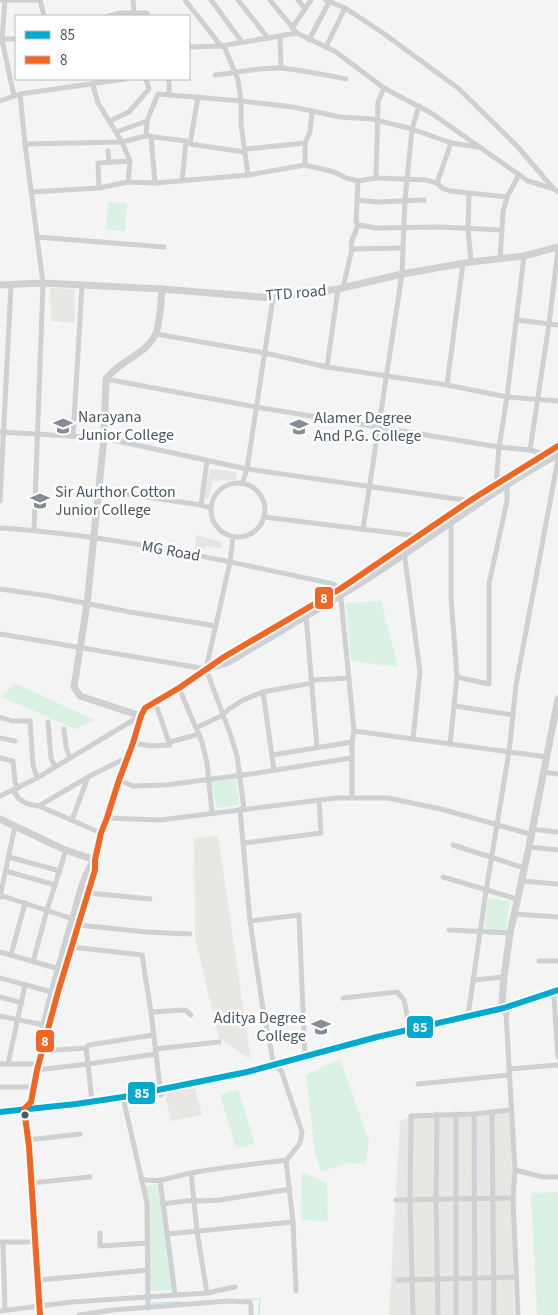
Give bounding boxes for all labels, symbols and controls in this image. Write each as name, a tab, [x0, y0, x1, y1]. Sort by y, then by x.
legend	[15, 15, 190, 80]
text: 85	[60, 25, 75, 46]
text: 8	[60, 50, 67, 71]
street label: TTD road	[265, 279, 327, 307]
place label: Narayana Junior College	[78, 406, 174, 446]
place label: Alamer Degree And P.G. College	[314, 407, 421, 447]
school or university icon: Narayana Junior College	[52, 415, 74, 437]
school or university icon: Alamer Degree And P.G. College	[288, 416, 310, 438]
place label: Sir Aurthor Cotton Junior College	[55, 481, 176, 521]
school or university icon: Sir Aurthor Cotton Junior College	[29, 490, 51, 512]
street label: MG Road	[140, 535, 202, 567]
line badge: 8	[314, 586, 334, 610]
text: 8	[320, 589, 328, 609]
place label: Aditya Degree College	[214, 1007, 306, 1047]
line badge: 85	[406, 1015, 434, 1039]
school or university icon: Aditya Degree College	[310, 1016, 332, 1038]
text: 85	[413, 1018, 427, 1038]
line badge: 8	[35, 1029, 55, 1053]
text: 8	[41, 1032, 49, 1052]
line badge: 85	[127, 1081, 156, 1105]
text: 85	[135, 1084, 149, 1104]
unlabelled marker	[20, 1110, 30, 1120]

